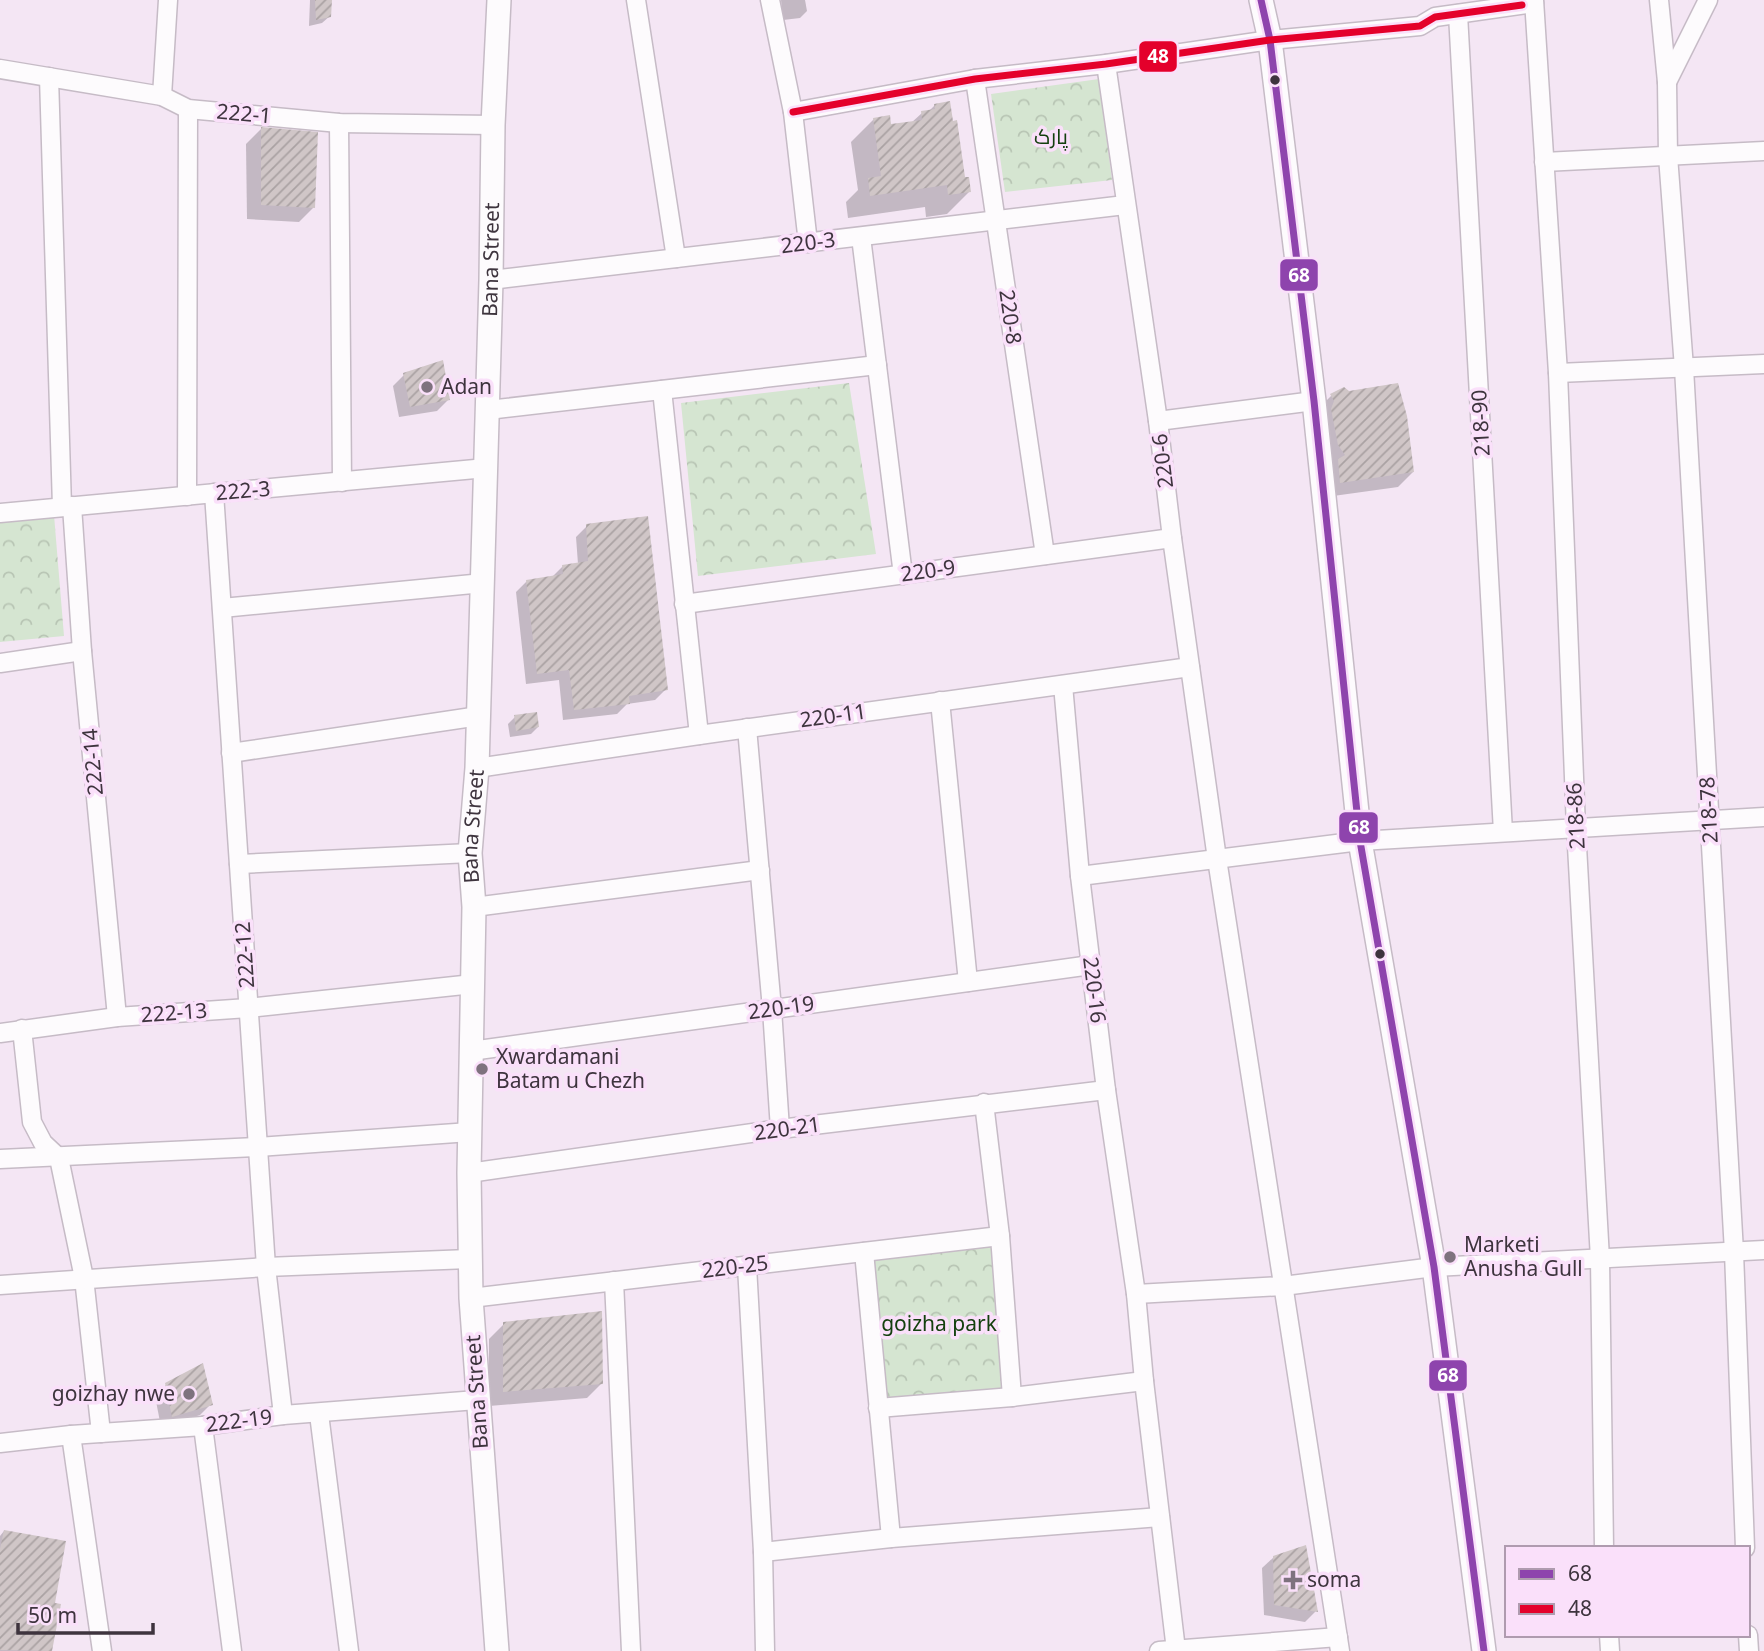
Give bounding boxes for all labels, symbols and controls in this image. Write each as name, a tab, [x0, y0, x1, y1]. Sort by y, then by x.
line badge: 48	[1138, 40, 1178, 73]
text: 48	[1147, 43, 1169, 69]
unlabelled marker	[1268, 73, 1282, 87]
street label: 222-1	[216, 97, 273, 129]
park label: پارک	[1034, 122, 1068, 151]
street label: Bana Street	[475, 202, 505, 317]
street label: 220-3	[779, 225, 837, 259]
line badge: 68	[1279, 258, 1319, 292]
text: 68	[1288, 262, 1310, 288]
street label: 220-8	[993, 288, 1029, 346]
place label: Adan	[441, 372, 492, 400]
marker: Adan	[419, 379, 435, 395]
street label: 218-90	[1464, 389, 1496, 457]
street label: 220-6	[1145, 432, 1179, 490]
street label: 222-3	[214, 474, 271, 506]
street label: 220-9	[899, 552, 957, 588]
street label: 220-11	[798, 696, 868, 734]
street label: 222-14	[75, 728, 109, 797]
street label: Bana Street	[455, 768, 490, 884]
street label: 218-78	[1692, 776, 1724, 844]
street label: 218-86	[1559, 782, 1591, 850]
line badge: 68	[1338, 811, 1379, 844]
text: 68	[1348, 814, 1370, 840]
street label: 222-12	[228, 921, 260, 989]
unlabelled marker	[1373, 947, 1387, 961]
street label: 220-16	[1077, 955, 1113, 1025]
street label: 220-19	[746, 988, 816, 1026]
street label: 222-13	[140, 996, 208, 1028]
place label: Xwardamani Batam u Chezh	[496, 1042, 645, 1094]
marker: Xwardamani Batam u Chezh	[474, 1061, 490, 1077]
street label: 220-21	[752, 1109, 822, 1147]
place label: Marketi Anusha Gull	[1464, 1230, 1583, 1282]
street label: 220-25	[700, 1248, 770, 1284]
marker: Marketi Anusha Gull	[1442, 1249, 1458, 1265]
park label: goizha park	[881, 1309, 998, 1337]
street label: Bana Street	[458, 1334, 494, 1450]
line badge: 68	[1428, 1359, 1468, 1392]
text: 68	[1437, 1362, 1459, 1388]
place label: goizhay nwe	[52, 1379, 175, 1407]
marker: goizhay nwe	[181, 1386, 197, 1402]
street label: 222-19	[204, 1402, 274, 1438]
legend	[1505, 1546, 1750, 1637]
text: 68	[1568, 1559, 1592, 1587]
place label: soma	[1307, 1565, 1361, 1593]
marker: soma	[1285, 1572, 1301, 1588]
scale bar	[18, 1592, 152, 1636]
text: 48	[1568, 1594, 1592, 1622]
text: 50 m	[28, 1601, 77, 1629]

